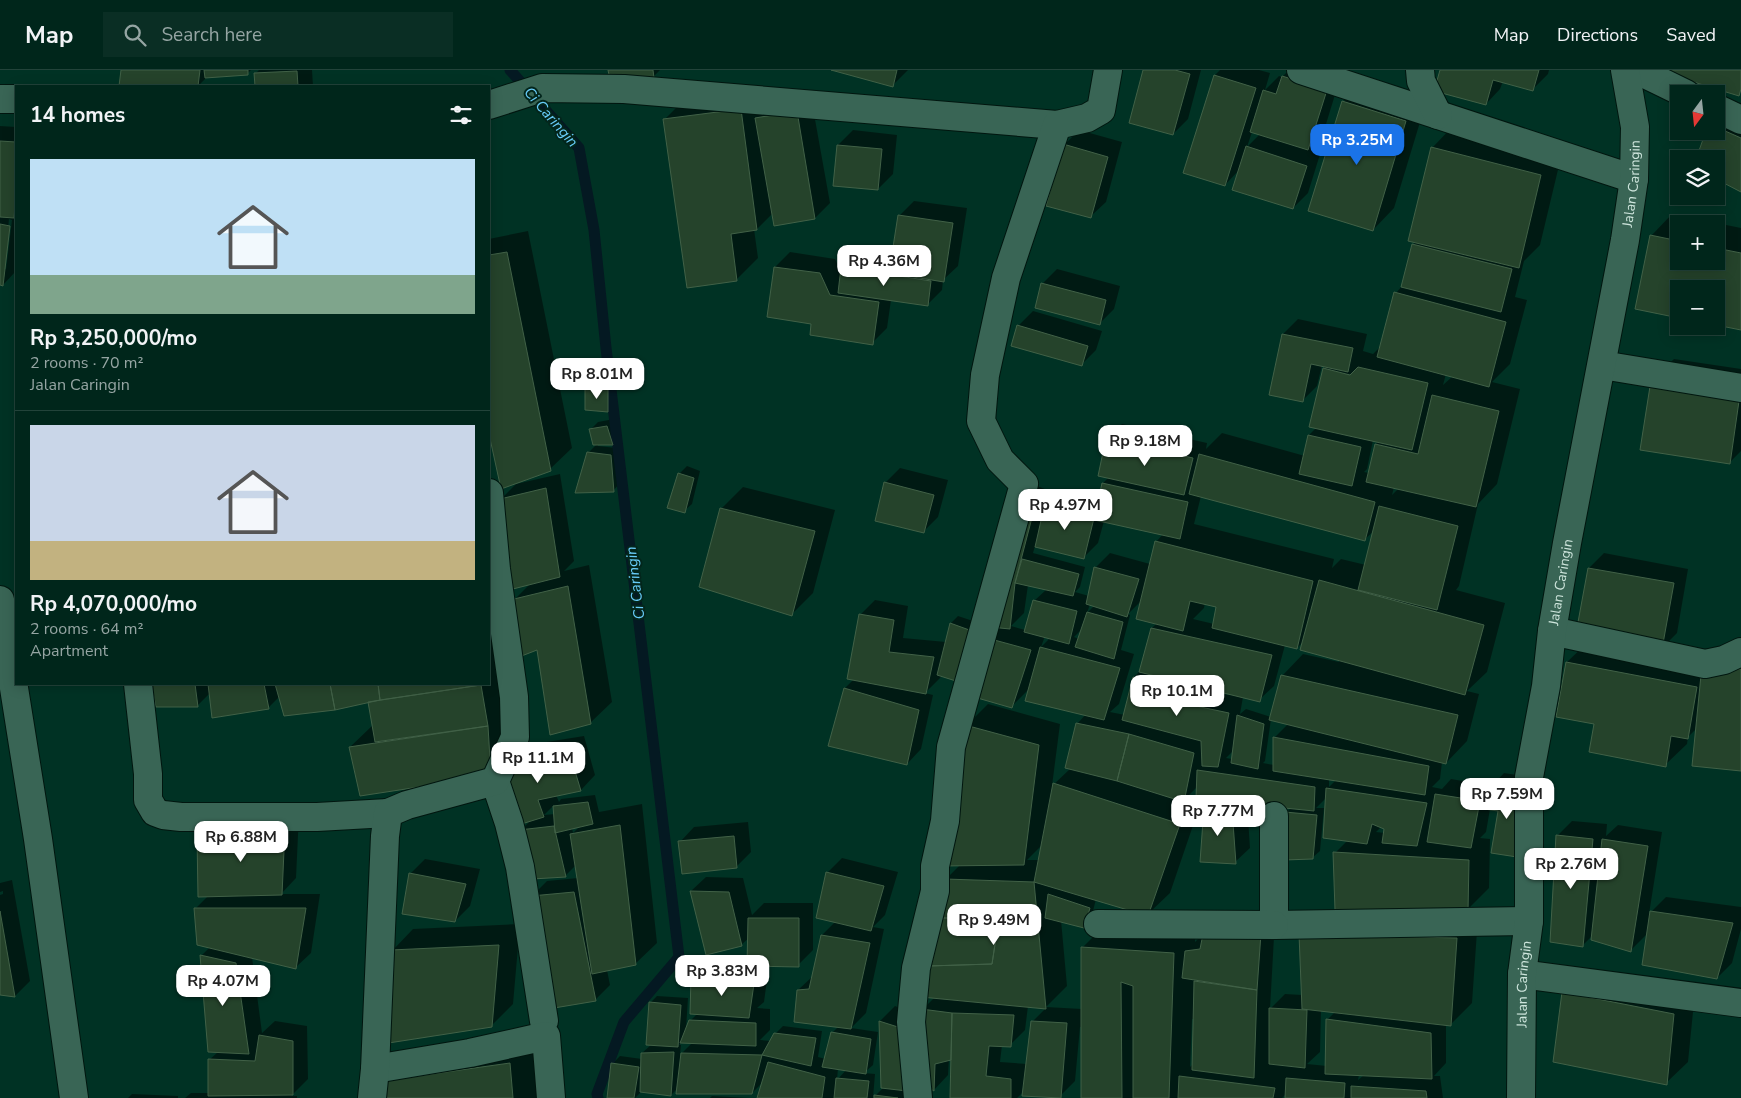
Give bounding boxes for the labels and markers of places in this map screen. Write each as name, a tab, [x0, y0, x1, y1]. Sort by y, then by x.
pin: Rp 3.25M	[1305, 124, 1409, 166]
pin: Rp 4.36M	[832, 244, 936, 287]
pin: Rp 8.01M	[545, 358, 649, 400]
pin: Rp 9.18M	[1093, 424, 1197, 467]
pin: Rp 4.97M	[1013, 488, 1117, 531]
pin: Rp 10.1M	[1125, 674, 1229, 717]
pin: Rp 11.1M	[486, 742, 590, 784]
pin: Rp 7.59M	[1455, 778, 1559, 820]
pin: Rp 7.77M	[1166, 794, 1270, 837]
pin: Rp 6.88M	[189, 820, 293, 863]
pin: Rp 2.76M	[1519, 848, 1623, 890]
pin: Rp 9.49M	[942, 904, 1046, 946]
pin: Rp 3.83M	[670, 954, 774, 997]
pin: Rp 4.07M	[171, 964, 275, 1007]

